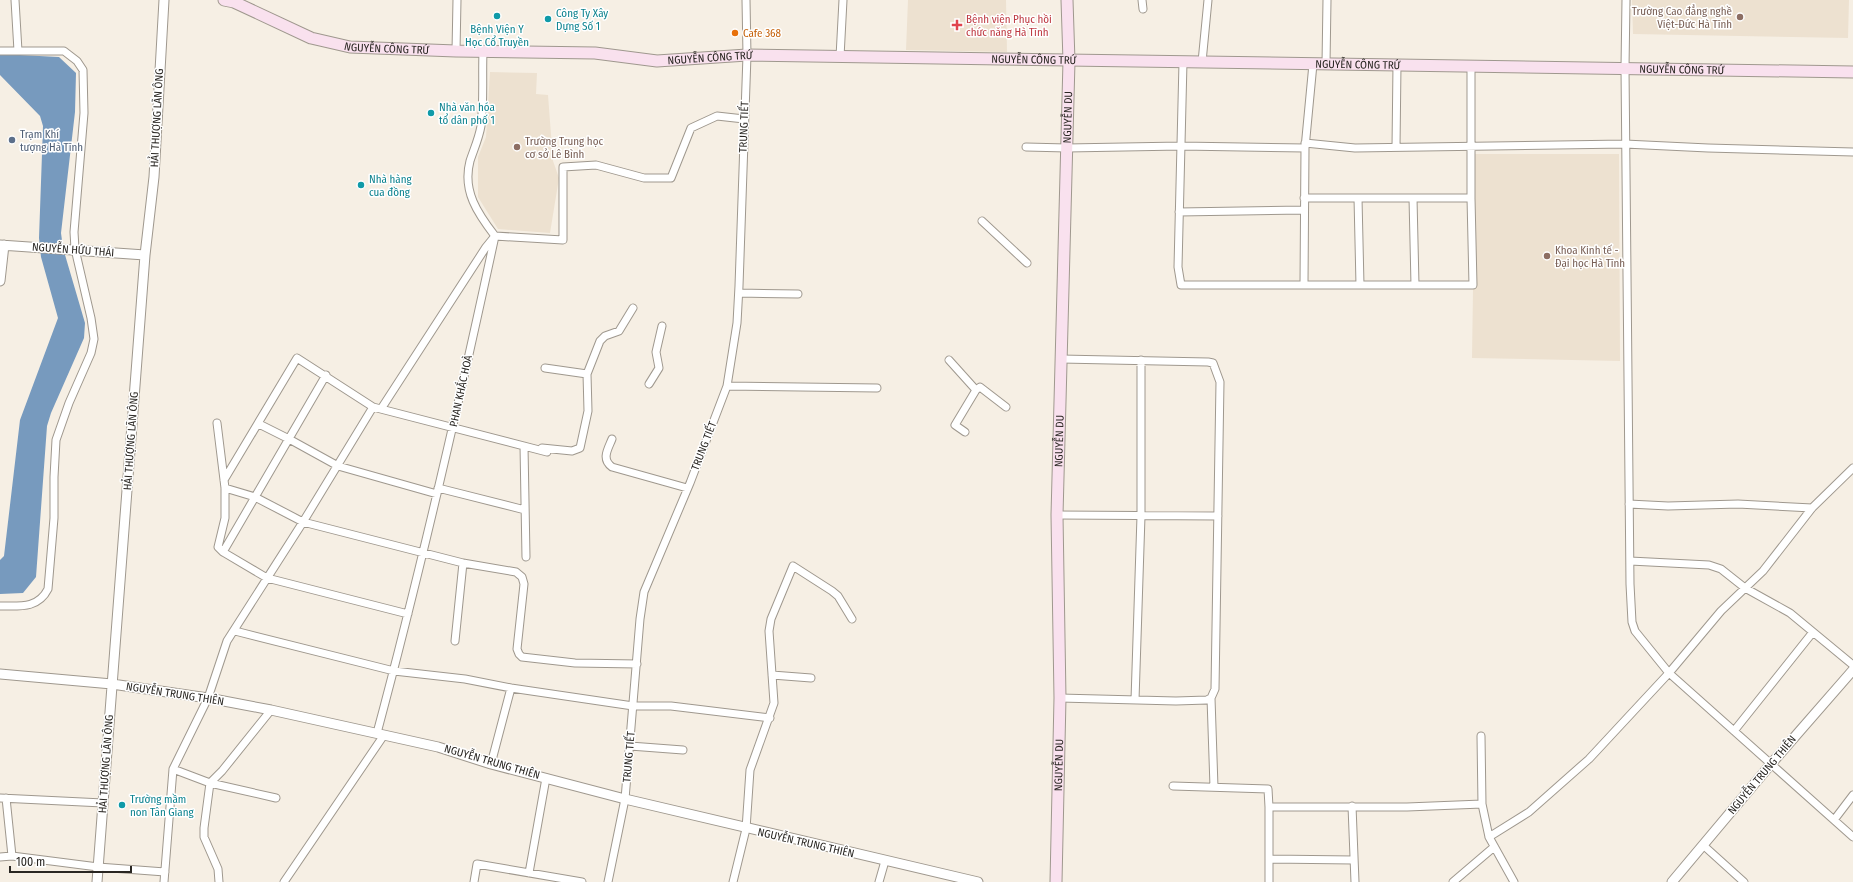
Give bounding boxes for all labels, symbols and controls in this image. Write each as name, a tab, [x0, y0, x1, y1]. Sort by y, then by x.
place label: Trường Cao đẳng nghề Việt-Đức Hà Tĩnh	[1632, 4, 1732, 31]
place label: Công Ty Xây Dựng Số 1	[556, 7, 608, 33]
marker: Bệnh Viện Y Học Cổ Truyền	[492, 11, 502, 21]
marker: Trường Cao đẳng nghề Việt-Đức Hà Tĩnh	[1735, 12, 1745, 22]
place label: Bệnh viện Phục hồi chức năng Hà Tĩnh	[966, 13, 1052, 39]
marker: Công Ty Xây Dựng Số 1	[543, 14, 553, 24]
marker: Bệnh viện Phục hồi chức năng Hà Tĩnh	[951, 19, 963, 31]
place label: Bệnh Viện Y Học Cổ Truyền	[465, 23, 529, 49]
place label: Cafe 368	[743, 27, 782, 40]
marker: Cafe 368	[730, 28, 740, 38]
street label: NGUYỄN CÔNG TRỨ	[343, 39, 430, 56]
street label: NGUYỄN CÔNG TRỨ	[667, 47, 753, 67]
street label: NGUYỄN CÔNG TRỨ	[991, 52, 1077, 67]
street label: NGUYỄN CÔNG TRỨ	[1315, 57, 1401, 72]
street label: NGUYỄN CÔNG TRỨ	[1639, 62, 1725, 77]
street label: HẢI THƯỢNG LÃN ÔNG	[147, 68, 166, 168]
street label: NGUYỄN DU	[1060, 91, 1075, 144]
street label: TRUNG TIẾT	[735, 100, 751, 153]
place label: Nhà văn hóa tổ dân phố 1	[439, 101, 495, 127]
marker: Nhà văn hóa tổ dân phố 1	[426, 108, 436, 118]
place label: Trạm Khí tượng Hà Tĩnh	[20, 128, 83, 154]
marker: Trạm Khí tượng Hà Tĩnh	[7, 135, 17, 145]
place label: Trường Trung học cơ sở Lê Bình	[525, 135, 603, 161]
marker: Trường Trung học cơ sở Lê Bình	[512, 142, 522, 152]
place label: Nhà hàng cua đồng	[369, 173, 412, 199]
marker: Nhà hàng cua đồng	[356, 180, 366, 190]
street label: NGUYỄN HỨU THÁI	[31, 240, 115, 259]
place label: Khoa Kinh tế - Đại học Hà Tĩnh	[1555, 244, 1625, 270]
marker: Khoa Kinh tế - Đại học Hà Tĩnh	[1542, 251, 1552, 261]
street label: PHAN KHẮC HOÀ	[445, 353, 475, 428]
street label: HẢI THƯỢNG LÃN ÔNG	[120, 391, 141, 491]
street label: NGUYỄN DU	[1051, 415, 1066, 467]
street label: TRUNG TIẾT	[687, 418, 720, 472]
street label: NGUYỄN TRUNG THIÊN	[125, 679, 225, 708]
street label: HẢI THƯỢNG LÃN ÔNG	[95, 714, 116, 814]
street label: TRUNG TIẾT	[618, 730, 638, 783]
street label: NGUYỄN TRUNG THIÊN	[1724, 732, 1799, 817]
street label: NGUYỄN DU	[1051, 739, 1066, 791]
street label: NGUYỄN TRUNG THIÊN	[443, 741, 542, 782]
place label: Trường mầm non Tân Giang	[130, 793, 195, 819]
marker: Trường mầm non Tân Giang	[117, 800, 127, 810]
street label: NGUYỄN TRUNG THIÊN	[756, 825, 856, 860]
scale bar	[10, 848, 131, 874]
text: 100 m	[16, 855, 45, 869]

